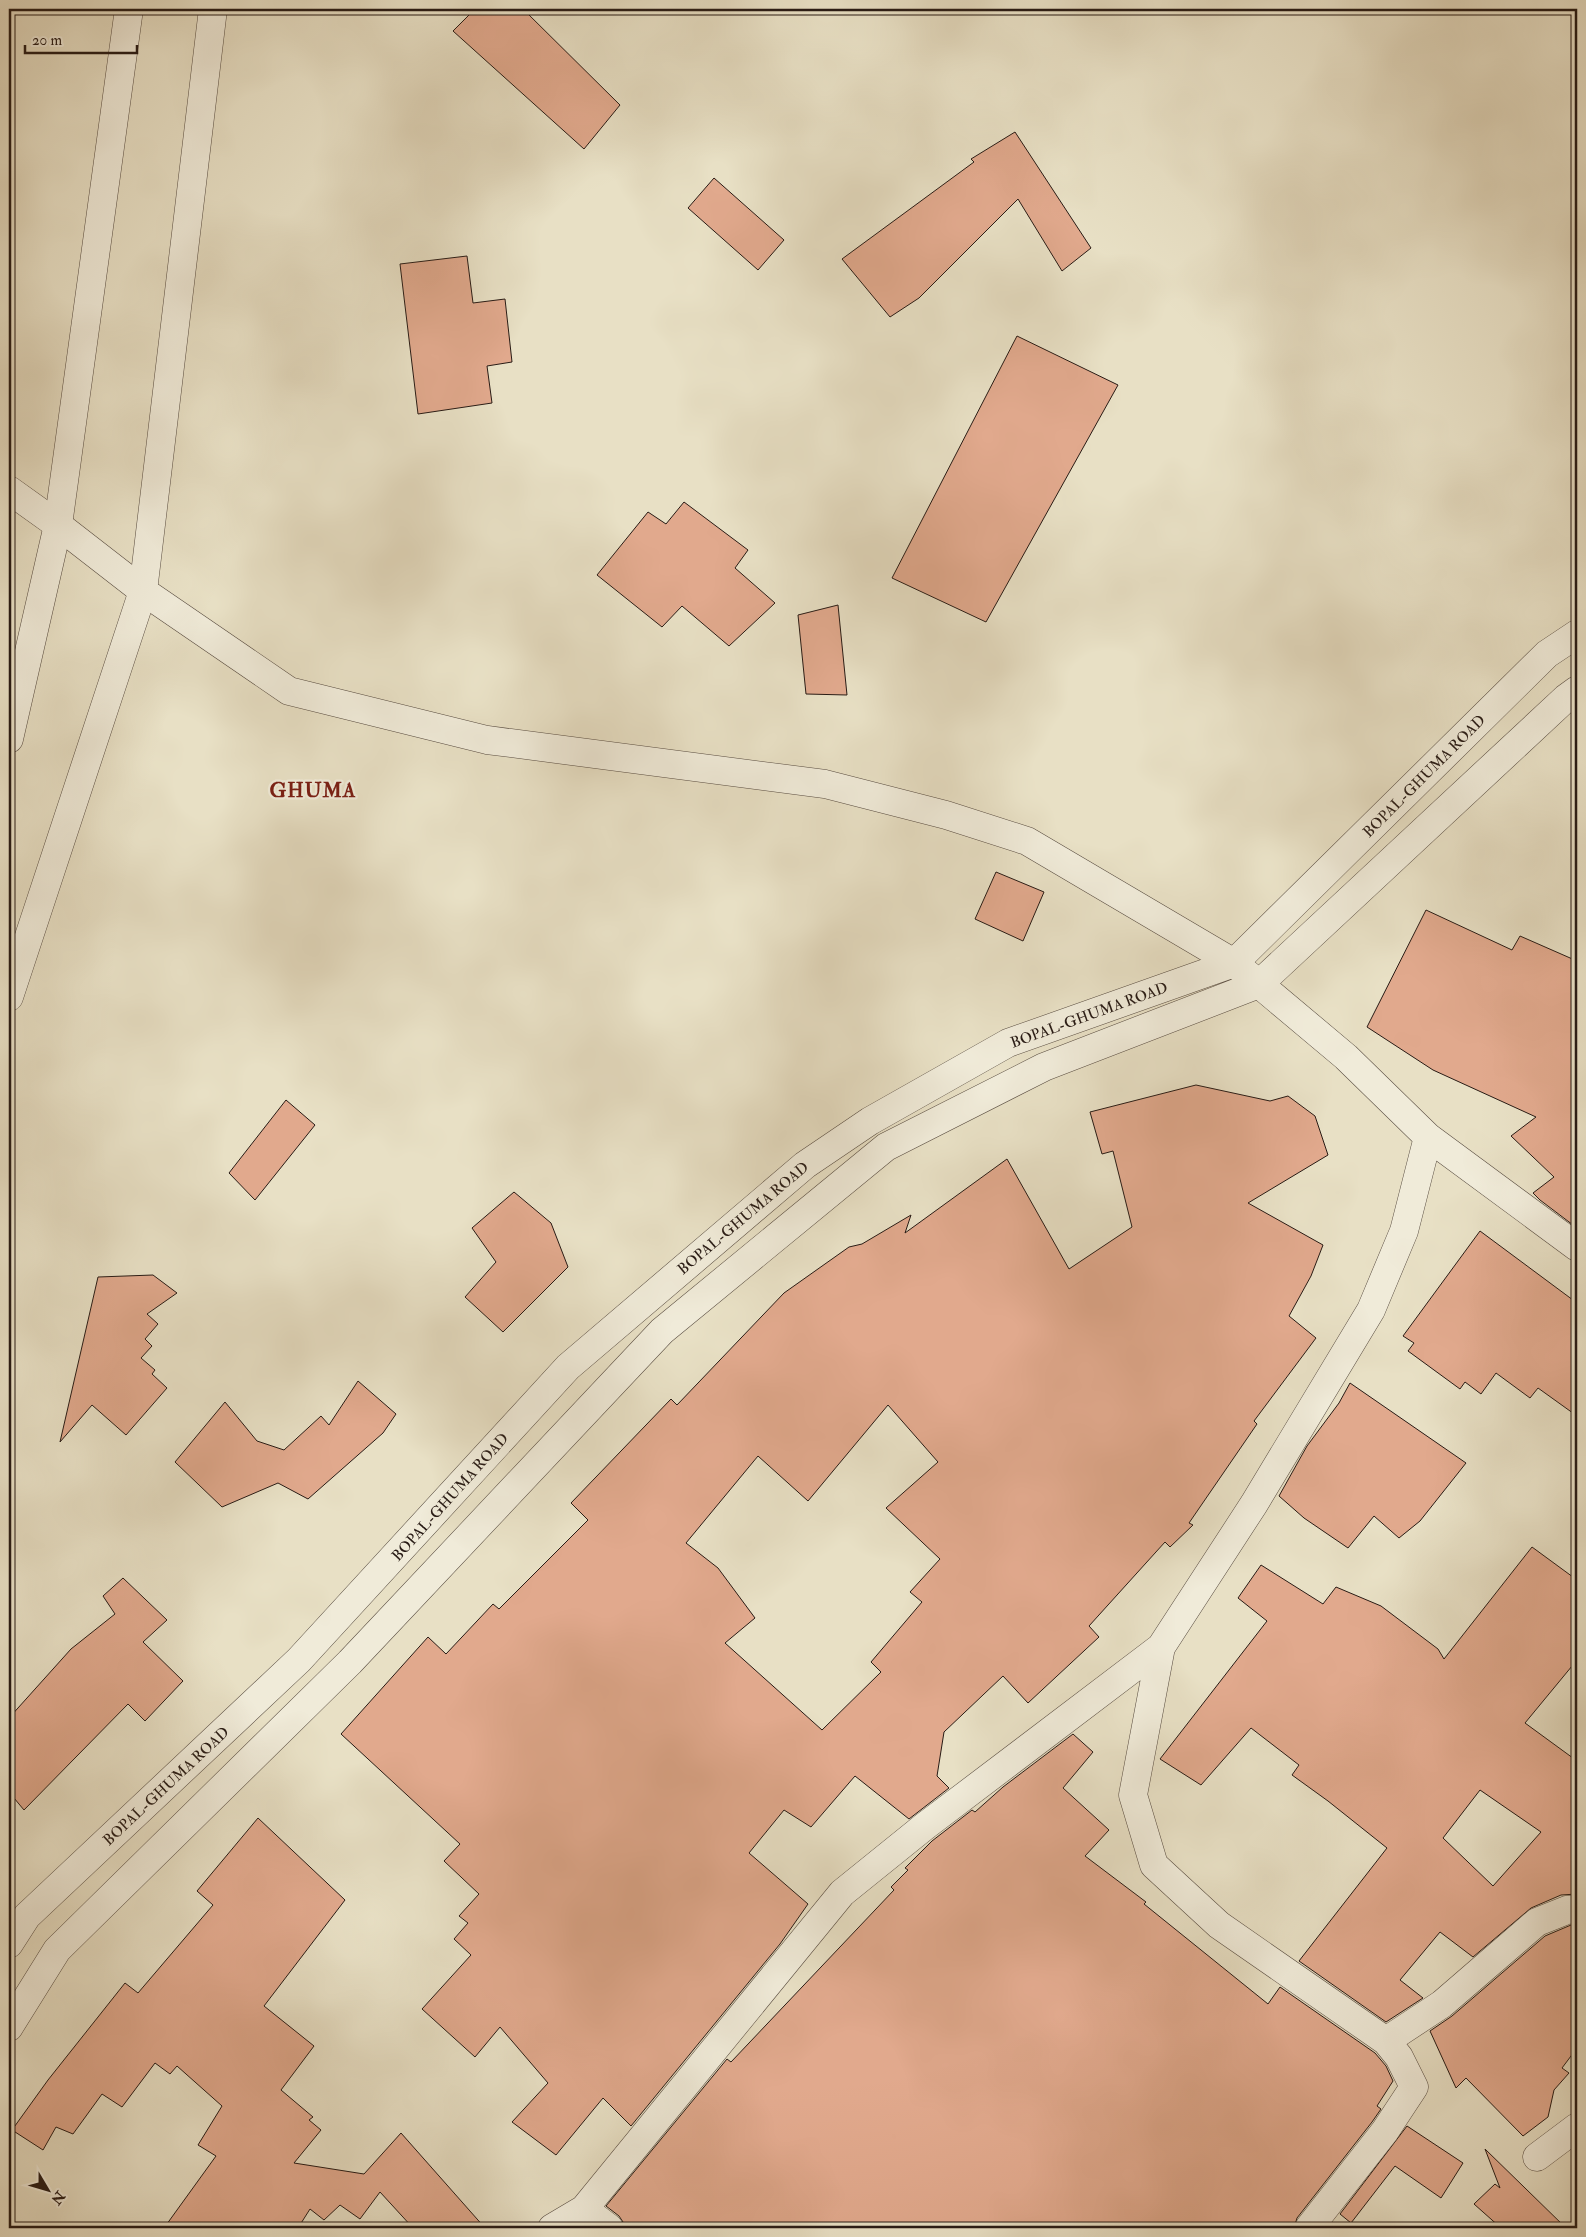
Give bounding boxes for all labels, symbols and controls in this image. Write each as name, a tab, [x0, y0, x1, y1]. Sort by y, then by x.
scale bar	[25, 22, 138, 54]
text: 20 m	[32, 31, 62, 50]
street label: BOPAL-GHUMA ROAD	[1359, 711, 1490, 842]
district label: GHUMA	[269, 778, 357, 803]
street label: BOPAL-GHUMA ROAD	[1008, 978, 1170, 1053]
street label: BOPAL-GHUMA ROAD	[674, 1158, 813, 1279]
street label: BOPAL-GHUMA ROAD	[388, 1429, 513, 1565]
street label: BOPAL-GHUMA ROAD	[99, 1723, 233, 1850]
north arrow	[22, 2164, 72, 2214]
text: N	[47, 2187, 69, 2208]

